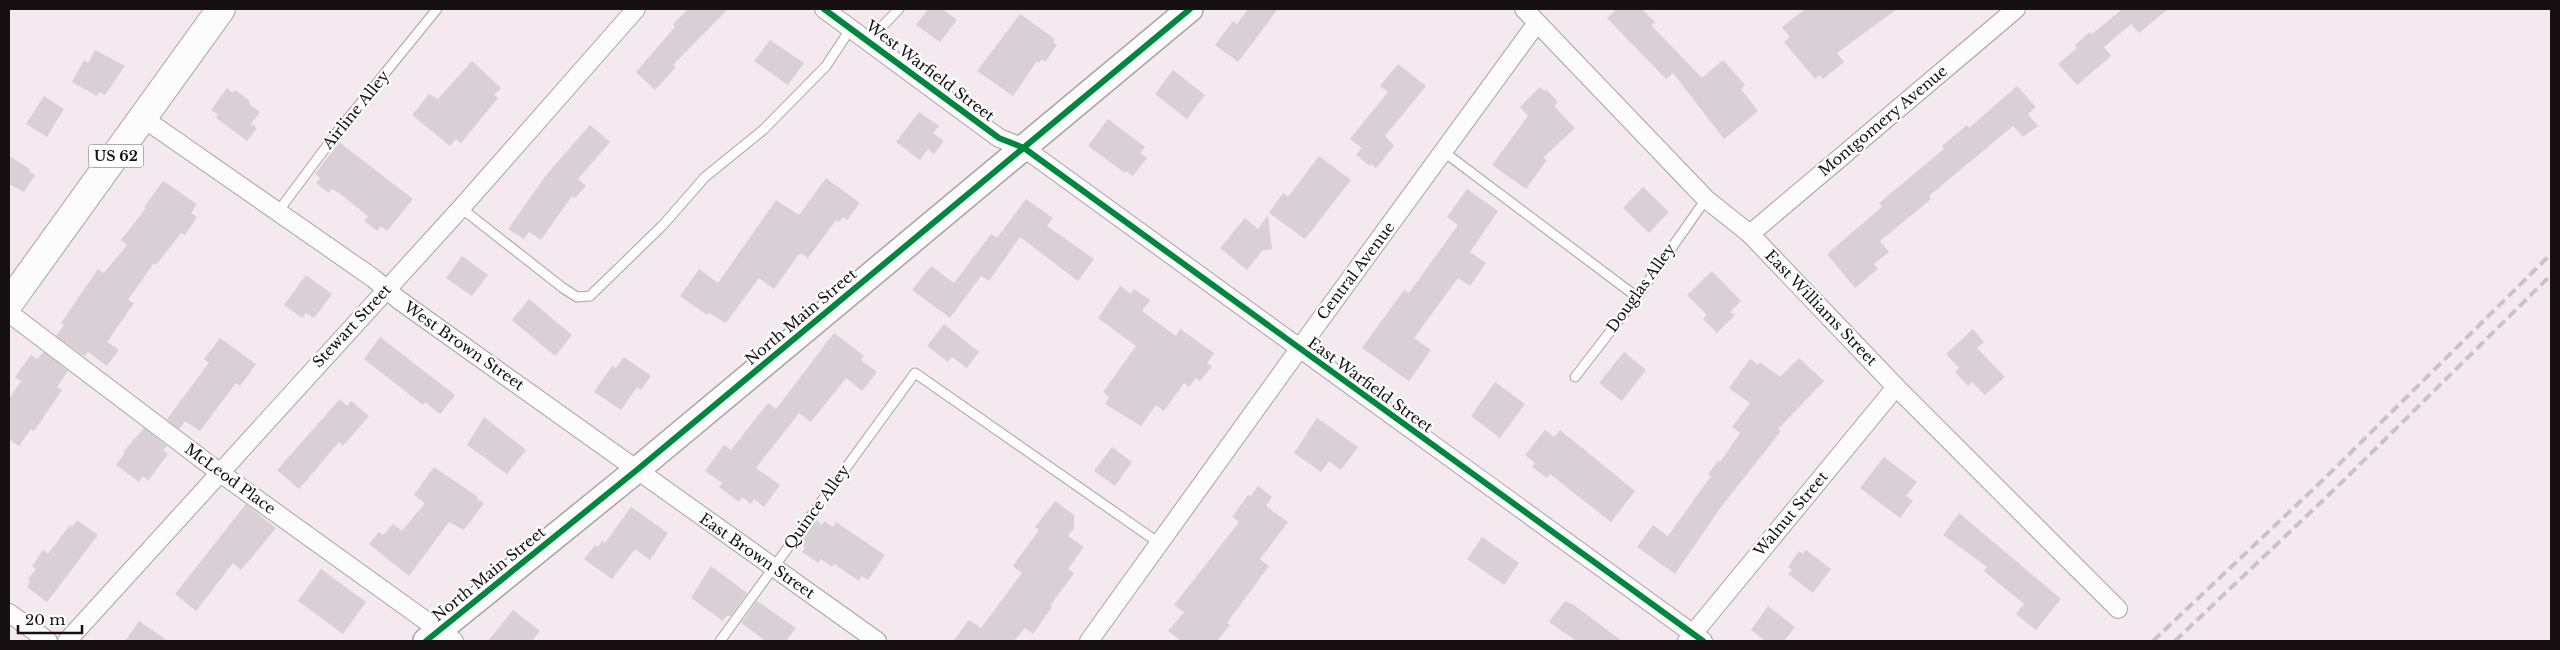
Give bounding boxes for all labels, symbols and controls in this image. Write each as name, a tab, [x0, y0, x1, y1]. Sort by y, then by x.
street label: West Warfield Street	[862, 16, 999, 125]
street label: Montgomery Avenue	[1814, 61, 1951, 180]
street label: Airline Alley	[317, 66, 393, 154]
road number: US 62	[88, 144, 144, 168]
street label: Central Avenue	[1313, 218, 1399, 323]
street label: Douglas Alley	[1602, 239, 1679, 336]
street label: East Williams Street	[1761, 246, 1882, 370]
street label: North Main Street	[741, 264, 861, 369]
street label: Stewart Street	[308, 280, 395, 371]
street label: West Brown Street	[400, 296, 528, 394]
street label: East Warfield Street	[1304, 333, 1437, 437]
street label: McLeod Place	[181, 439, 280, 518]
street label: Quince Alley	[780, 461, 854, 552]
street label: Walnut Street	[1749, 467, 1832, 561]
street label: East Brown Street	[696, 509, 819, 603]
street label: North Main Street	[428, 522, 549, 625]
scale bar	[18, 602, 81, 634]
text: 20 m	[25, 610, 65, 629]

